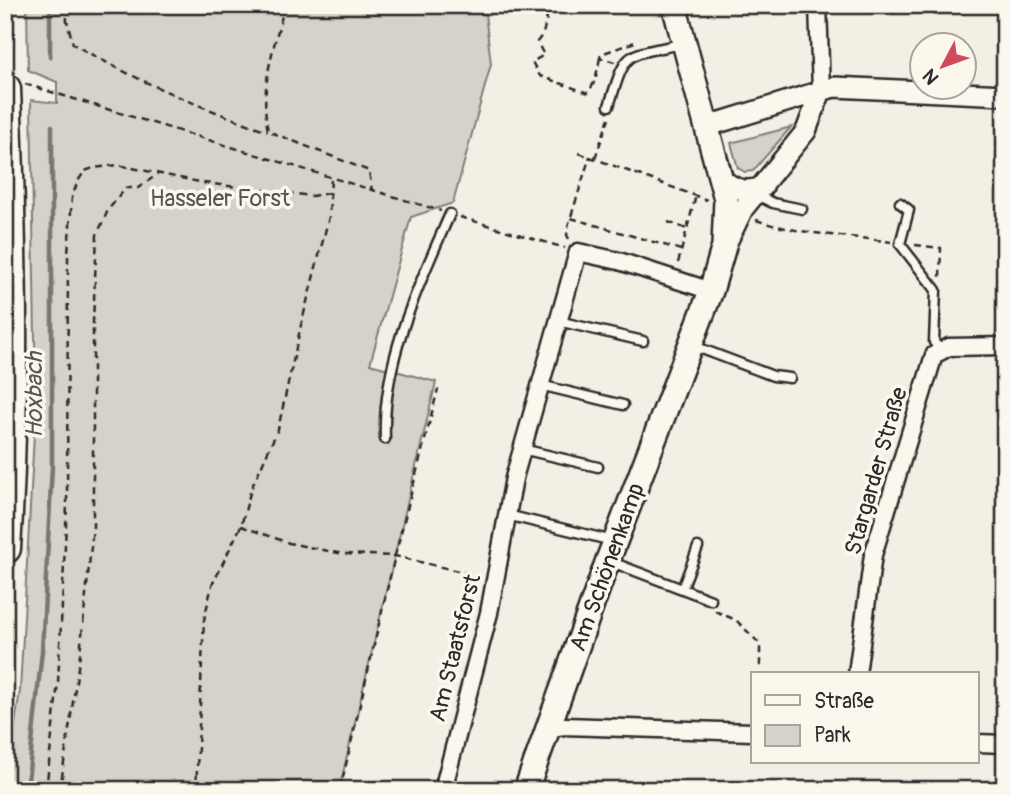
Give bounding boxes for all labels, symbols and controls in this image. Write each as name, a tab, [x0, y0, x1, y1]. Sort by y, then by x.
north arrow	[908, 32, 978, 102]
text: N	[918, 64, 944, 89]
park label: Hasseler Forst	[150, 184, 291, 213]
water label: Hoxbach	[20, 350, 49, 438]
street label: Stargarder Straße	[838, 383, 914, 558]
street label: Am Schönenkamp	[563, 479, 651, 655]
street label: Am Staatsforst	[423, 571, 487, 725]
legend	[751, 672, 978, 764]
text: Straße	[814, 688, 874, 715]
text: Park	[814, 722, 851, 749]

